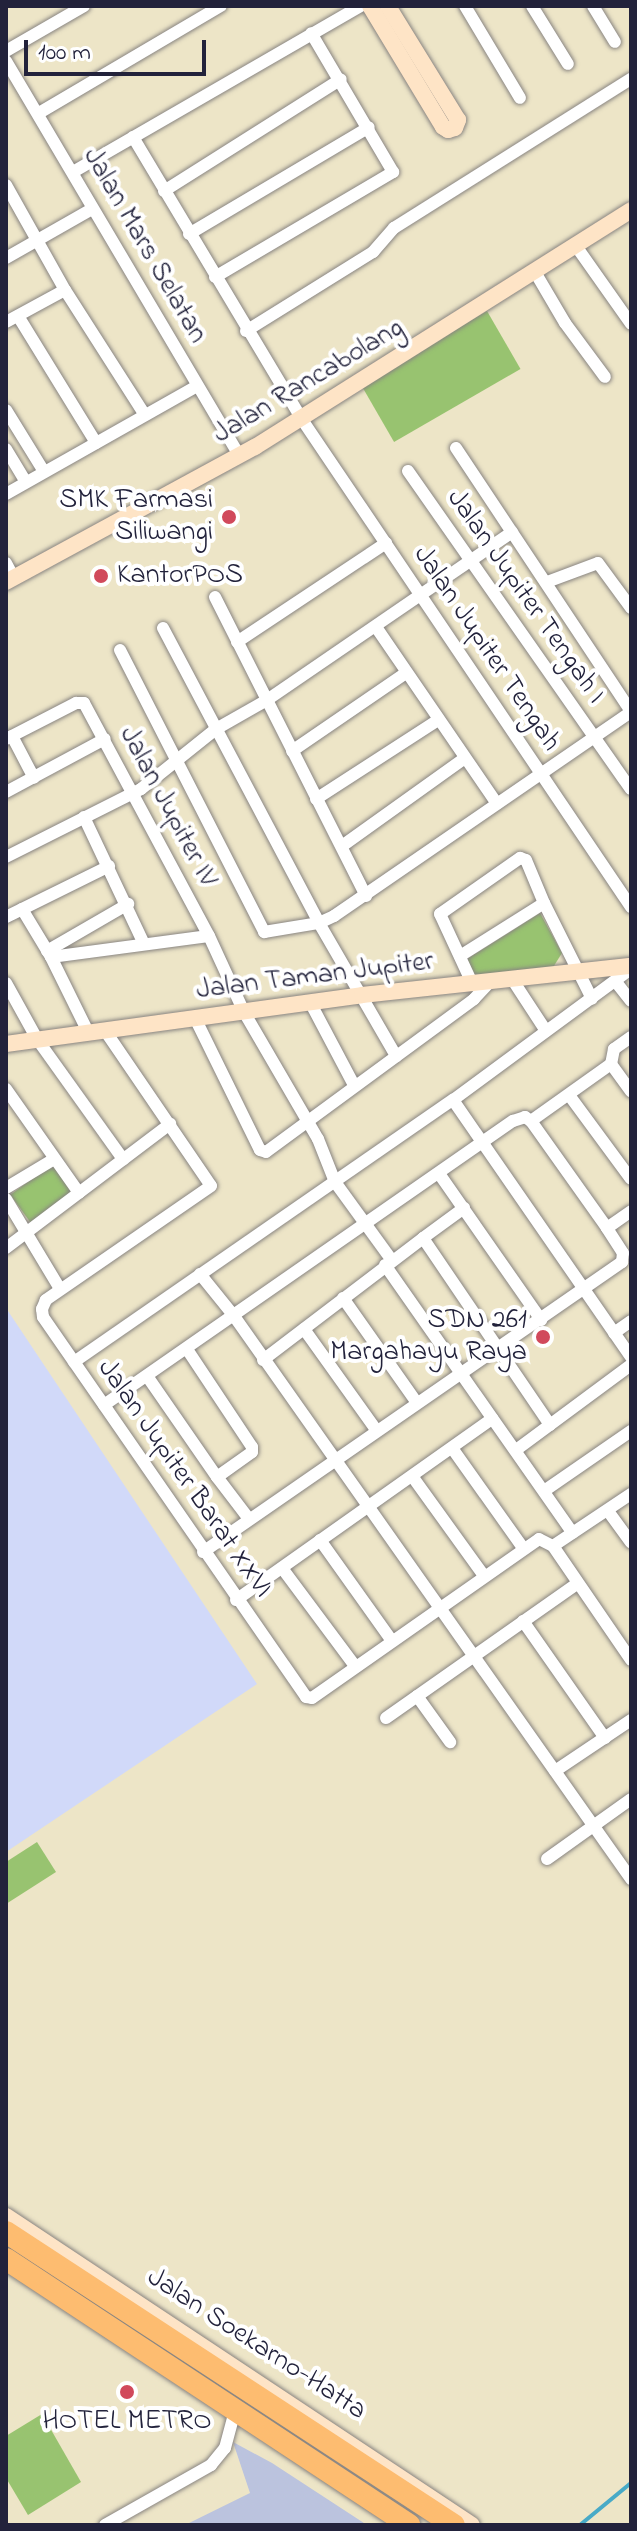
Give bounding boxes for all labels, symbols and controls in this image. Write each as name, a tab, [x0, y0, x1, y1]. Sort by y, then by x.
scale bar	[28, 24, 210, 74]
text: 100 m	[38, 36, 91, 71]
street label: Jalan Mars Selatan	[74, 142, 214, 350]
street label: Jalan Rancabolang	[208, 312, 410, 452]
street label: Jalan Jupiter Tengah I	[438, 483, 612, 711]
place label: SMK Farmasi Siliwangi	[59, 484, 213, 550]
marker: SMK Farmasi Siliwangi	[220, 508, 238, 526]
street label: Jalan Jupiter Tengah	[405, 540, 567, 758]
place label: KantorPOS	[117, 559, 243, 593]
marker: KantorPOS	[92, 567, 110, 585]
street label: Jalan Jupiter IV	[111, 721, 223, 893]
street label: Jalan Taman Jupiter	[194, 946, 436, 1008]
place label: SDN 261 Margahayu Raya	[330, 1304, 527, 1370]
marker: SDN 261 Margahayu Raya	[534, 1328, 552, 1346]
street label: Jalan Jupiter Barat XXVI	[89, 1353, 279, 1605]
street label: Jalan Soekarno-Hatta	[140, 2262, 372, 2428]
marker: HOTEL METRO	[118, 2383, 136, 2401]
place label: HOTEL METRO	[42, 2405, 212, 2439]

